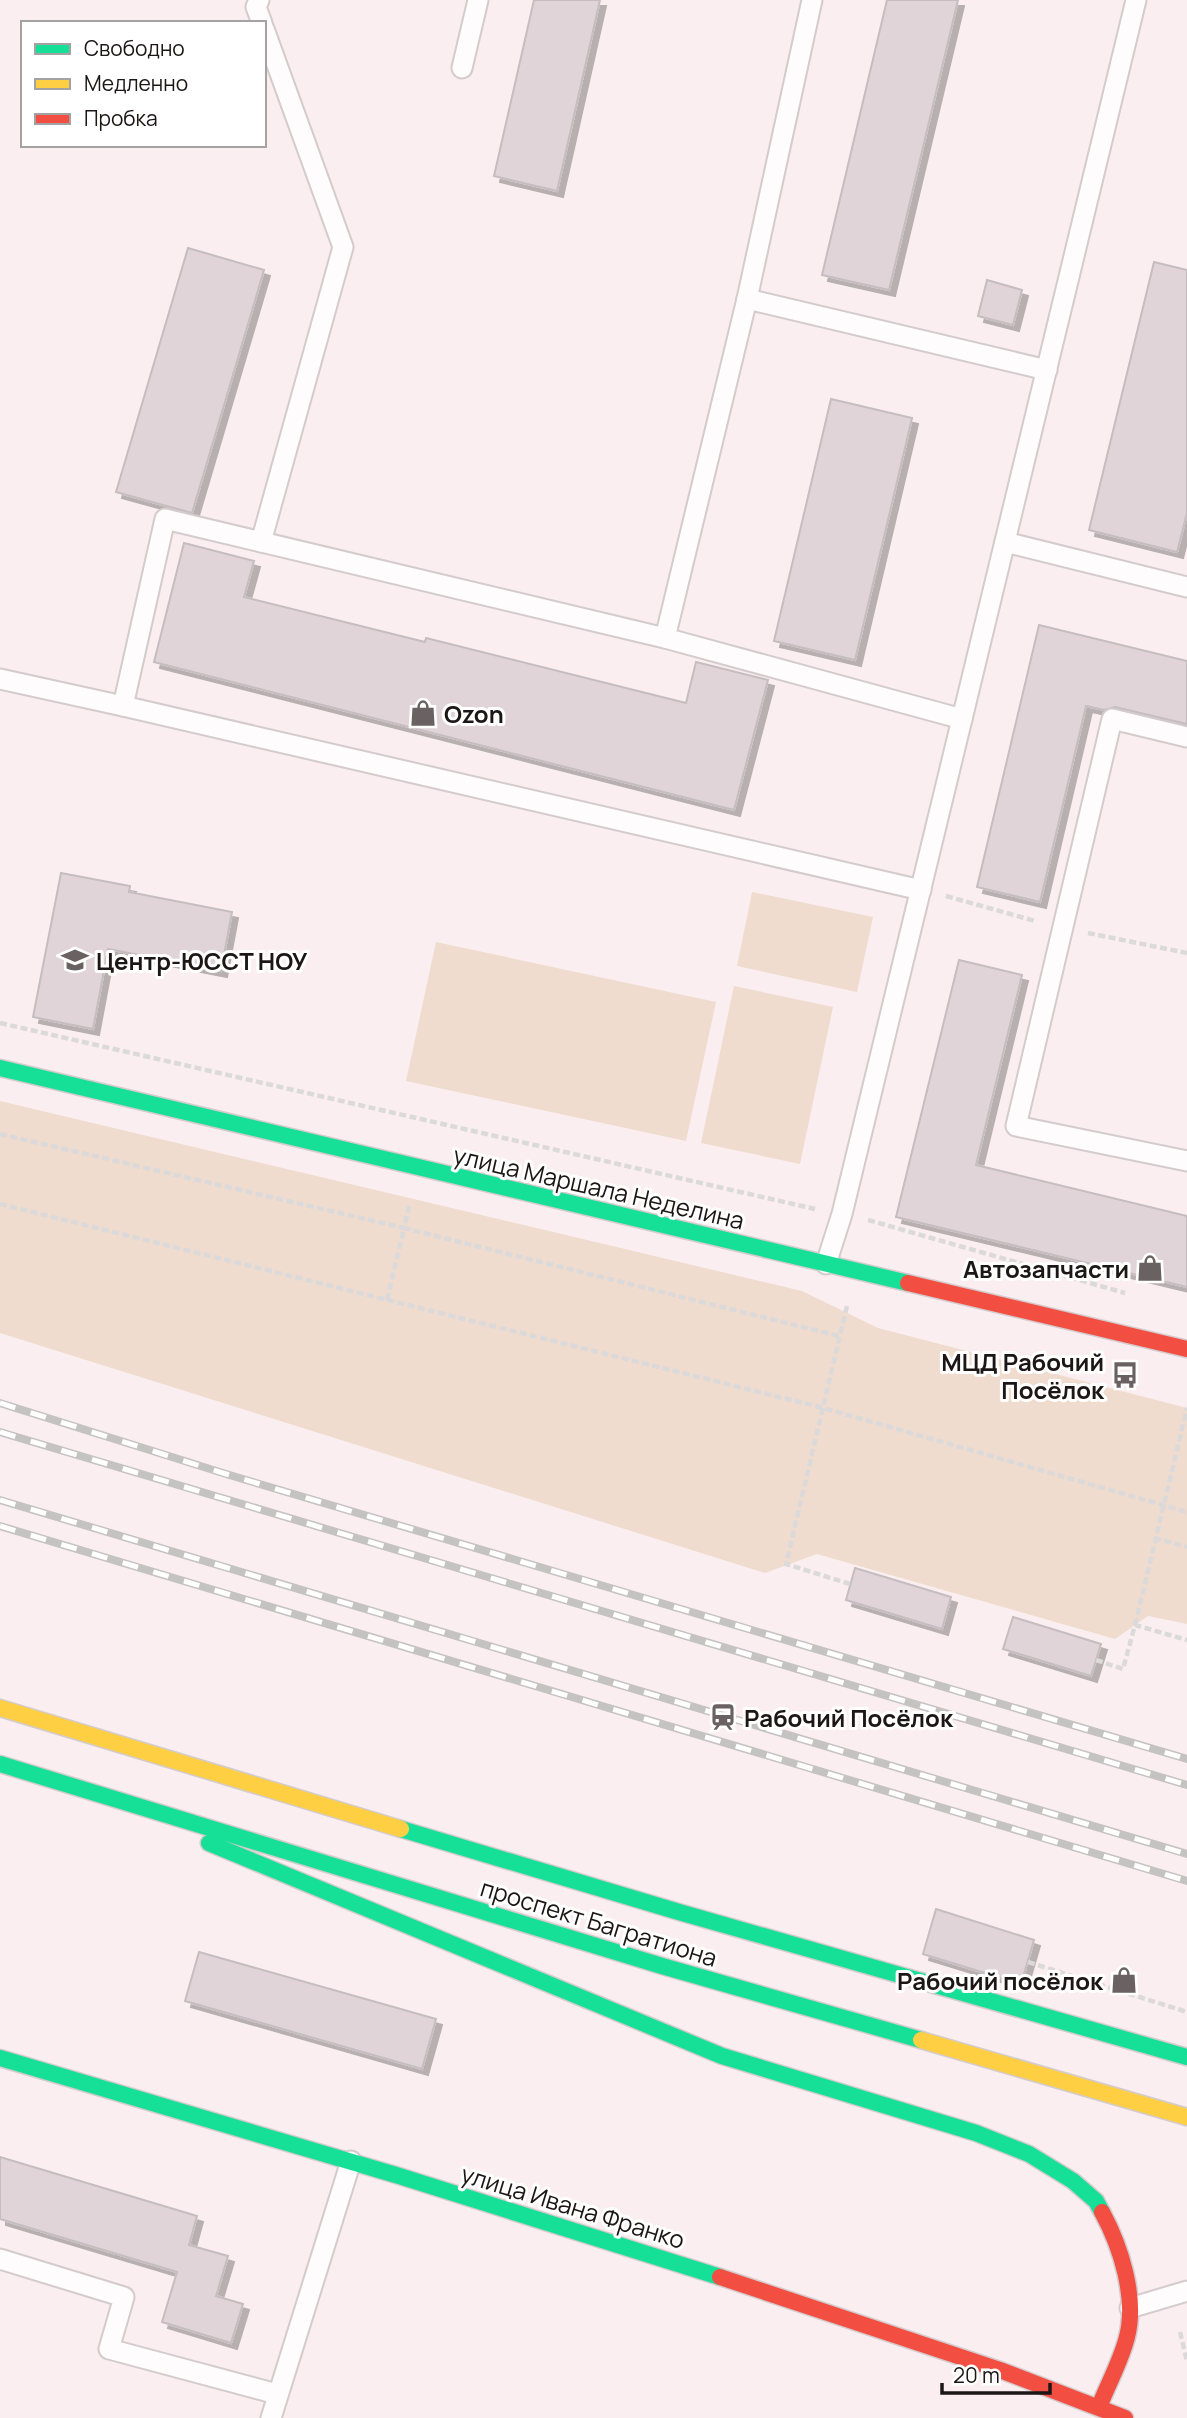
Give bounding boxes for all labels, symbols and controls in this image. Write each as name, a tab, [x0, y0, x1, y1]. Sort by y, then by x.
legend	[21, 21, 266, 147]
text: Свободно	[84, 34, 185, 62]
text: Медленно	[84, 69, 188, 97]
text: Пробка	[84, 104, 158, 132]
place label: Ozon	[444, 697, 504, 730]
shop icon: Ozon	[408, 698, 438, 728]
place label: Центр-ЮССТ НОУ	[96, 944, 308, 977]
school or university icon: Центр-ЮССТ НОУ	[60, 945, 90, 975]
street label: улица Маршала Неделина	[450, 1137, 748, 1237]
place label: Автозапчасти	[963, 1252, 1129, 1285]
shop icon: Автозапчасти	[1135, 1253, 1165, 1283]
place label: МЦД Рабочий Посёлок	[941, 1345, 1105, 1406]
bus stop icon: МЦД Рабочий Посёлок	[1110, 1360, 1140, 1390]
place label: Рабочий Посёлок	[744, 1701, 954, 1734]
station icon: Рабочий Посёлок	[708, 1702, 738, 1732]
street label: проспект Багратиона	[477, 1870, 721, 1974]
place label: Рабочий посёлок	[897, 1964, 1104, 1997]
shop icon: Рабочий посёлок	[1109, 1965, 1139, 1995]
street label: улица Ивана Франко	[457, 2156, 689, 2256]
scale bar	[942, 2352, 1050, 2396]
text: 20 m	[953, 2361, 1000, 2389]

